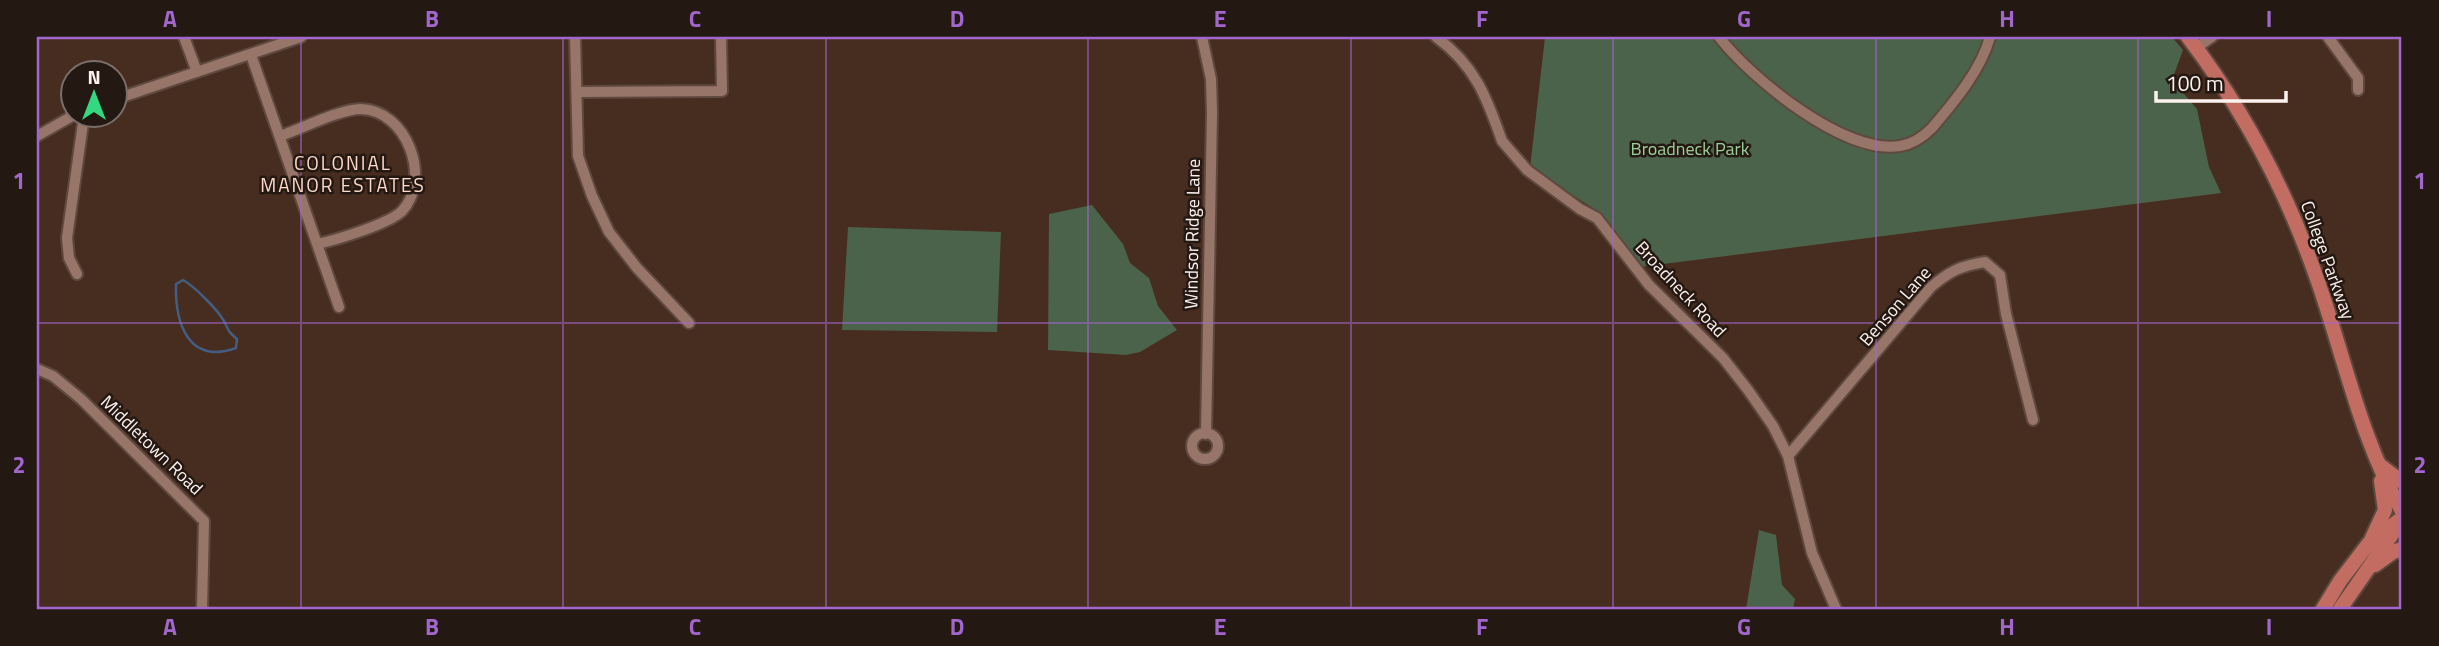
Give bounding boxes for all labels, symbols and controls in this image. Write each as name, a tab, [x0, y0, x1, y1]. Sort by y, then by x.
text: A	[163, 1, 177, 36]
text: B	[425, 1, 439, 36]
text: C	[689, 1, 701, 36]
text: D	[950, 1, 964, 36]
text: E	[1214, 1, 1226, 36]
text: F	[1476, 1, 1488, 36]
text: G	[1737, 1, 1751, 36]
text: H	[1999, 1, 2015, 36]
text: I	[2266, 1, 2272, 36]
north arrow	[60, 60, 130, 130]
scale bar	[2156, 60, 2285, 104]
text: N	[87, 62, 101, 91]
text: 100 m	[2166, 67, 2223, 99]
park label: Broadneck Park	[1631, 135, 1750, 162]
district label: COLONIAL MANOR ESTATES	[260, 148, 426, 199]
street label: Windsor Ridge Lane	[1177, 159, 1207, 309]
text: 1	[13, 163, 25, 198]
text: 1	[2414, 163, 2426, 198]
street label: College Parkway	[2294, 197, 2362, 323]
street label: Broadneck Road	[1629, 235, 1733, 343]
street label: Benson Lane	[1853, 260, 1937, 352]
street label: Middletown Road	[95, 389, 209, 501]
text: 2	[13, 447, 25, 482]
text: 2	[2414, 447, 2426, 482]
text: A	[163, 609, 177, 644]
text: B	[425, 609, 439, 644]
text: C	[689, 609, 701, 644]
text: D	[950, 609, 964, 644]
text: E	[1214, 609, 1226, 644]
text: F	[1476, 609, 1488, 644]
text: G	[1737, 609, 1751, 644]
text: H	[1999, 609, 2015, 644]
text: I	[2266, 609, 2272, 644]

